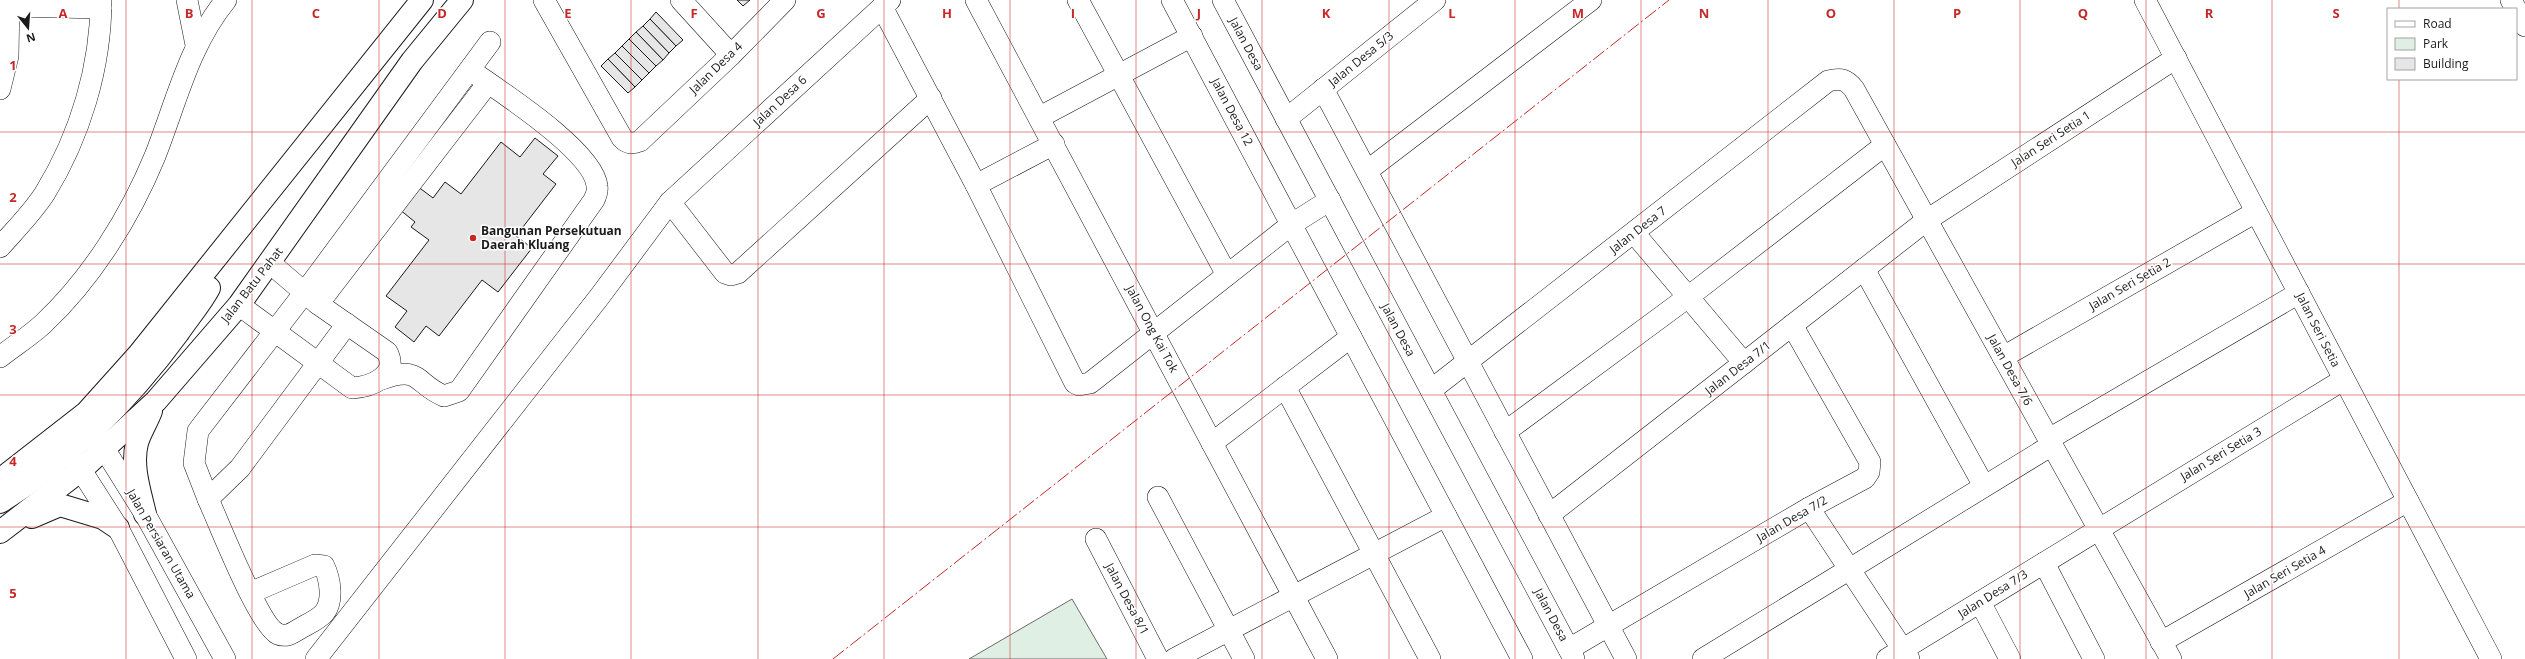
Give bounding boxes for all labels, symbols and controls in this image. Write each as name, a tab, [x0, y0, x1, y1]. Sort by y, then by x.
text: A	[59, 4, 68, 22]
text: B	[185, 4, 194, 22]
text: C	[312, 4, 320, 22]
text: D	[437, 4, 447, 22]
text: E	[564, 4, 572, 22]
text: F	[690, 4, 698, 22]
text: G	[816, 4, 826, 22]
text: H	[942, 4, 952, 22]
text: I	[1071, 4, 1075, 22]
text: J	[1196, 4, 1201, 22]
text: K	[1322, 4, 1331, 22]
text: L	[1448, 4, 1456, 22]
text: M	[1572, 4, 1584, 22]
text: N	[1699, 4, 1709, 22]
text: O	[1826, 4, 1836, 22]
text: P	[1953, 4, 1961, 22]
text: Q	[2078, 4, 2088, 22]
text: R	[2205, 4, 2214, 22]
text: S	[2332, 4, 2340, 22]
north arrow	[8, 8, 48, 48]
legend	[2387, 8, 2517, 80]
street label: Jalan Desa	[1225, 13, 1268, 73]
text: Road	[2423, 15, 2452, 32]
street label: Jalan Desa 5/3	[1324, 27, 1397, 91]
text: N	[25, 30, 38, 47]
text: Park	[2423, 35, 2449, 52]
street label: Jalan Desa 4	[685, 38, 746, 98]
text: Building	[2423, 55, 2469, 72]
text: 1	[9, 56, 17, 74]
street label: Jalan Desa 6	[748, 71, 810, 131]
street label: Jalan Desa 12	[1207, 74, 1258, 149]
street label: Jalan Seri Setia 1	[2007, 106, 2094, 171]
text: 2	[9, 188, 17, 206]
street label: Jalan Desa 7	[1605, 202, 1670, 258]
place label: Bangunan Persekutuan Daerah Kluang	[481, 222, 622, 253]
marker: Bangunan Persekutuan Daerah Kluang	[468, 233, 478, 243]
street label: Jalan Batu Pahat	[216, 243, 286, 327]
street label: Jalan Seri Setia 2	[2085, 253, 2174, 314]
street label: Jalan Ong Kai Tok	[1122, 281, 1183, 376]
street label: Jalan Seri Setia	[2292, 289, 2345, 370]
street label: Jalan Desa	[1377, 299, 1420, 359]
text: 3	[9, 320, 17, 338]
street label: Jalan Desa 7/6	[1983, 330, 2037, 409]
street label: Jalan Desa 7/1	[1700, 337, 1774, 399]
street label: Jalan Seri Setia 3	[2176, 423, 2265, 485]
text: 4	[9, 452, 17, 470]
street label: Jalan Persiaran Utama	[123, 485, 200, 602]
street label: Jalan Desa 7/2	[1752, 491, 1830, 546]
street label: Jalan Seri Setia 4	[2240, 541, 2329, 602]
street label: Jalan Desa 8/1	[1101, 559, 1154, 638]
street label: Jalan Desa 7/3	[1954, 565, 2031, 622]
text: 5	[9, 584, 17, 602]
street label: Jalan Desa	[1530, 584, 1573, 644]

